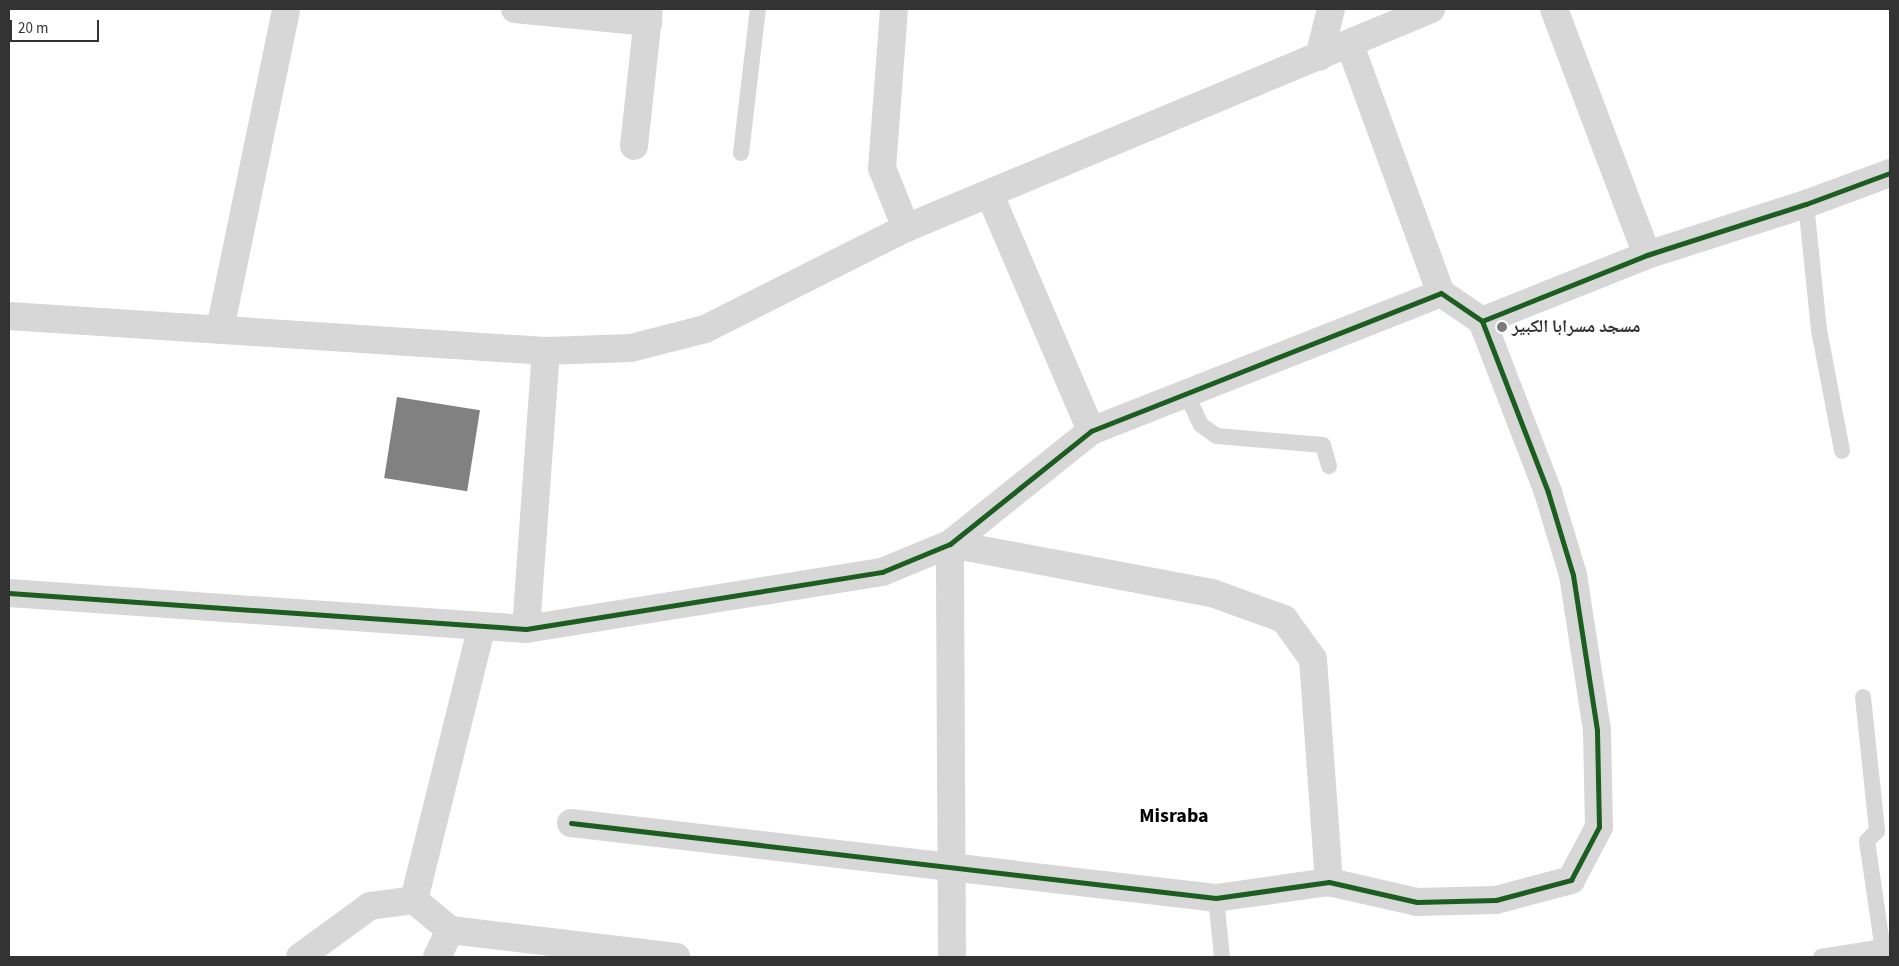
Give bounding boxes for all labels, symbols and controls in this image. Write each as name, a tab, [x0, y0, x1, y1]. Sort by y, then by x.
scale bar	[12, 10, 101, 42]
text: 20 m	[18, 18, 48, 39]
place label: مسجد مسرابا الكبير	[1512, 316, 1641, 338]
marker: مسجد مسرابا الكبير	[1496, 321, 1508, 333]
district label: Misraba	[1139, 804, 1209, 828]

